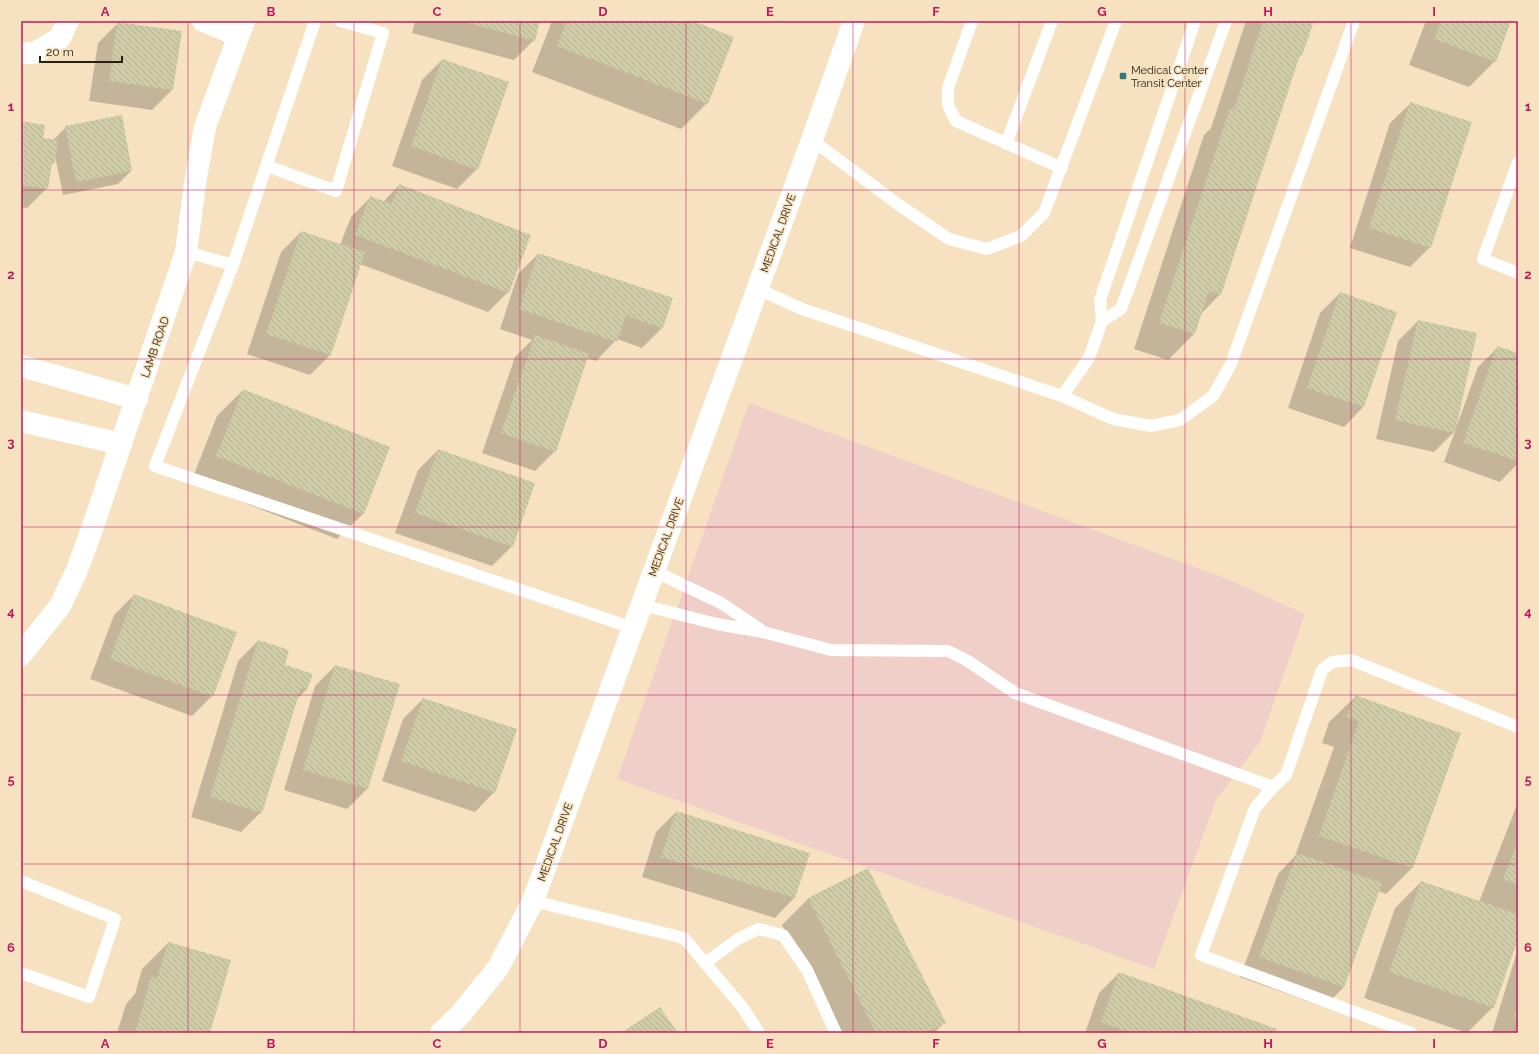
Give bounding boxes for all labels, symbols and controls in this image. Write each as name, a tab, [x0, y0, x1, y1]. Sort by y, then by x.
text: A	[101, 4, 110, 19]
text: B	[267, 4, 276, 19]
text: C	[433, 4, 442, 19]
text: D	[598, 4, 608, 19]
text: E	[766, 4, 774, 19]
text: F	[932, 4, 940, 19]
text: G	[1097, 4, 1107, 19]
text: H	[1263, 4, 1273, 19]
text: I	[1432, 4, 1436, 19]
scale bar	[40, 38, 122, 64]
text: 20 m	[46, 45, 74, 59]
place label: Medical Center Transit Center	[1131, 64, 1208, 90]
marker: Medical Center Transit Center	[1118, 71, 1128, 81]
text: 1	[8, 99, 15, 114]
text: 1	[1525, 99, 1532, 114]
street label: MEDICAL DRIVE	[758, 192, 799, 274]
text: 2	[7, 267, 15, 282]
text: 2	[1524, 267, 1532, 282]
street label: LAMB ROAD	[139, 315, 172, 380]
text: 3	[7, 435, 15, 450]
text: 3	[1524, 435, 1532, 450]
street label: MEDICAL DRIVE	[646, 496, 687, 578]
text: 4	[7, 604, 15, 619]
text: 4	[1524, 604, 1532, 619]
text: 5	[7, 772, 15, 787]
text: 5	[1524, 772, 1532, 787]
street label: MEDICAL DRIVE	[535, 801, 576, 883]
text: 6	[7, 940, 15, 955]
text: 6	[1524, 940, 1532, 955]
text: A	[101, 1036, 110, 1051]
text: B	[267, 1036, 276, 1051]
text: C	[433, 1036, 442, 1051]
text: D	[598, 1036, 608, 1051]
text: E	[766, 1036, 774, 1051]
text: F	[932, 1036, 940, 1051]
text: G	[1097, 1036, 1107, 1051]
text: H	[1263, 1036, 1273, 1051]
text: I	[1432, 1036, 1436, 1051]

